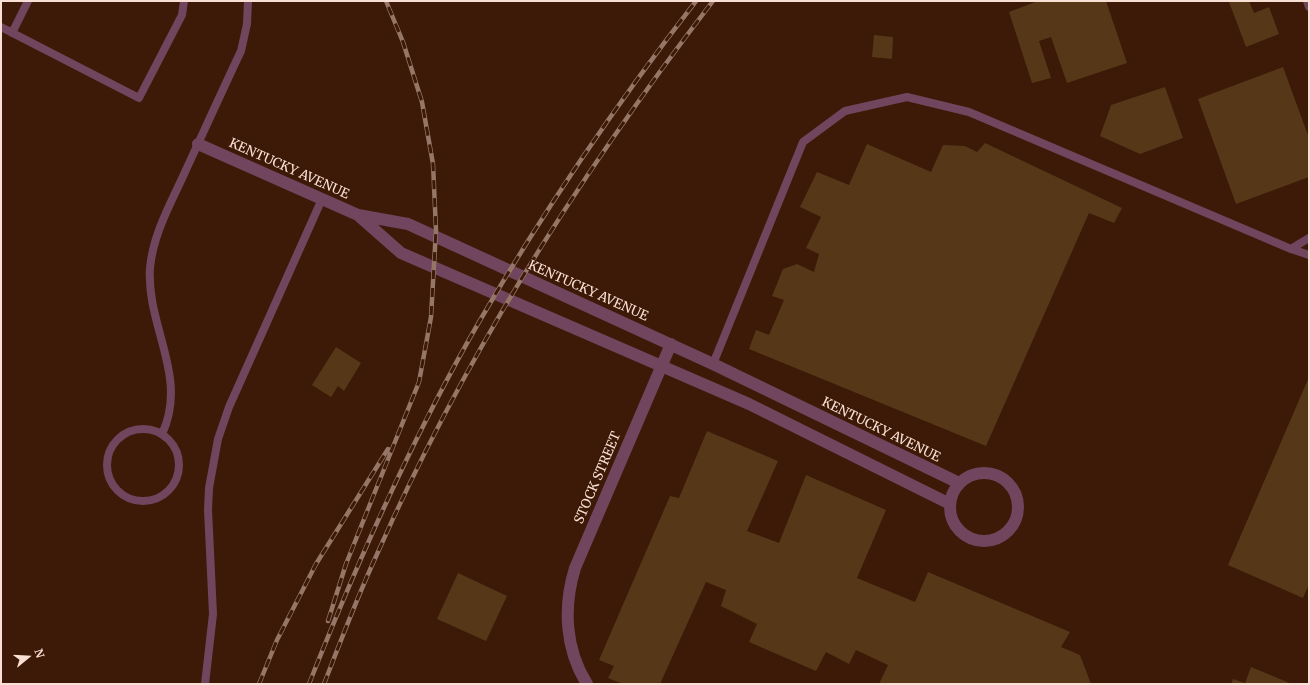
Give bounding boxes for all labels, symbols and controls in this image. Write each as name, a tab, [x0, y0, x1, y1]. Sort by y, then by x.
street label: KENTUCKY AVENUE	[226, 135, 352, 203]
street label: KENTUCKY AVENUE	[525, 257, 651, 325]
street label: KENTUCKY AVENUE	[819, 395, 943, 465]
street label: STOCK STREET	[572, 430, 624, 526]
north arrow	[8, 637, 48, 677]
text: N	[31, 647, 47, 660]

